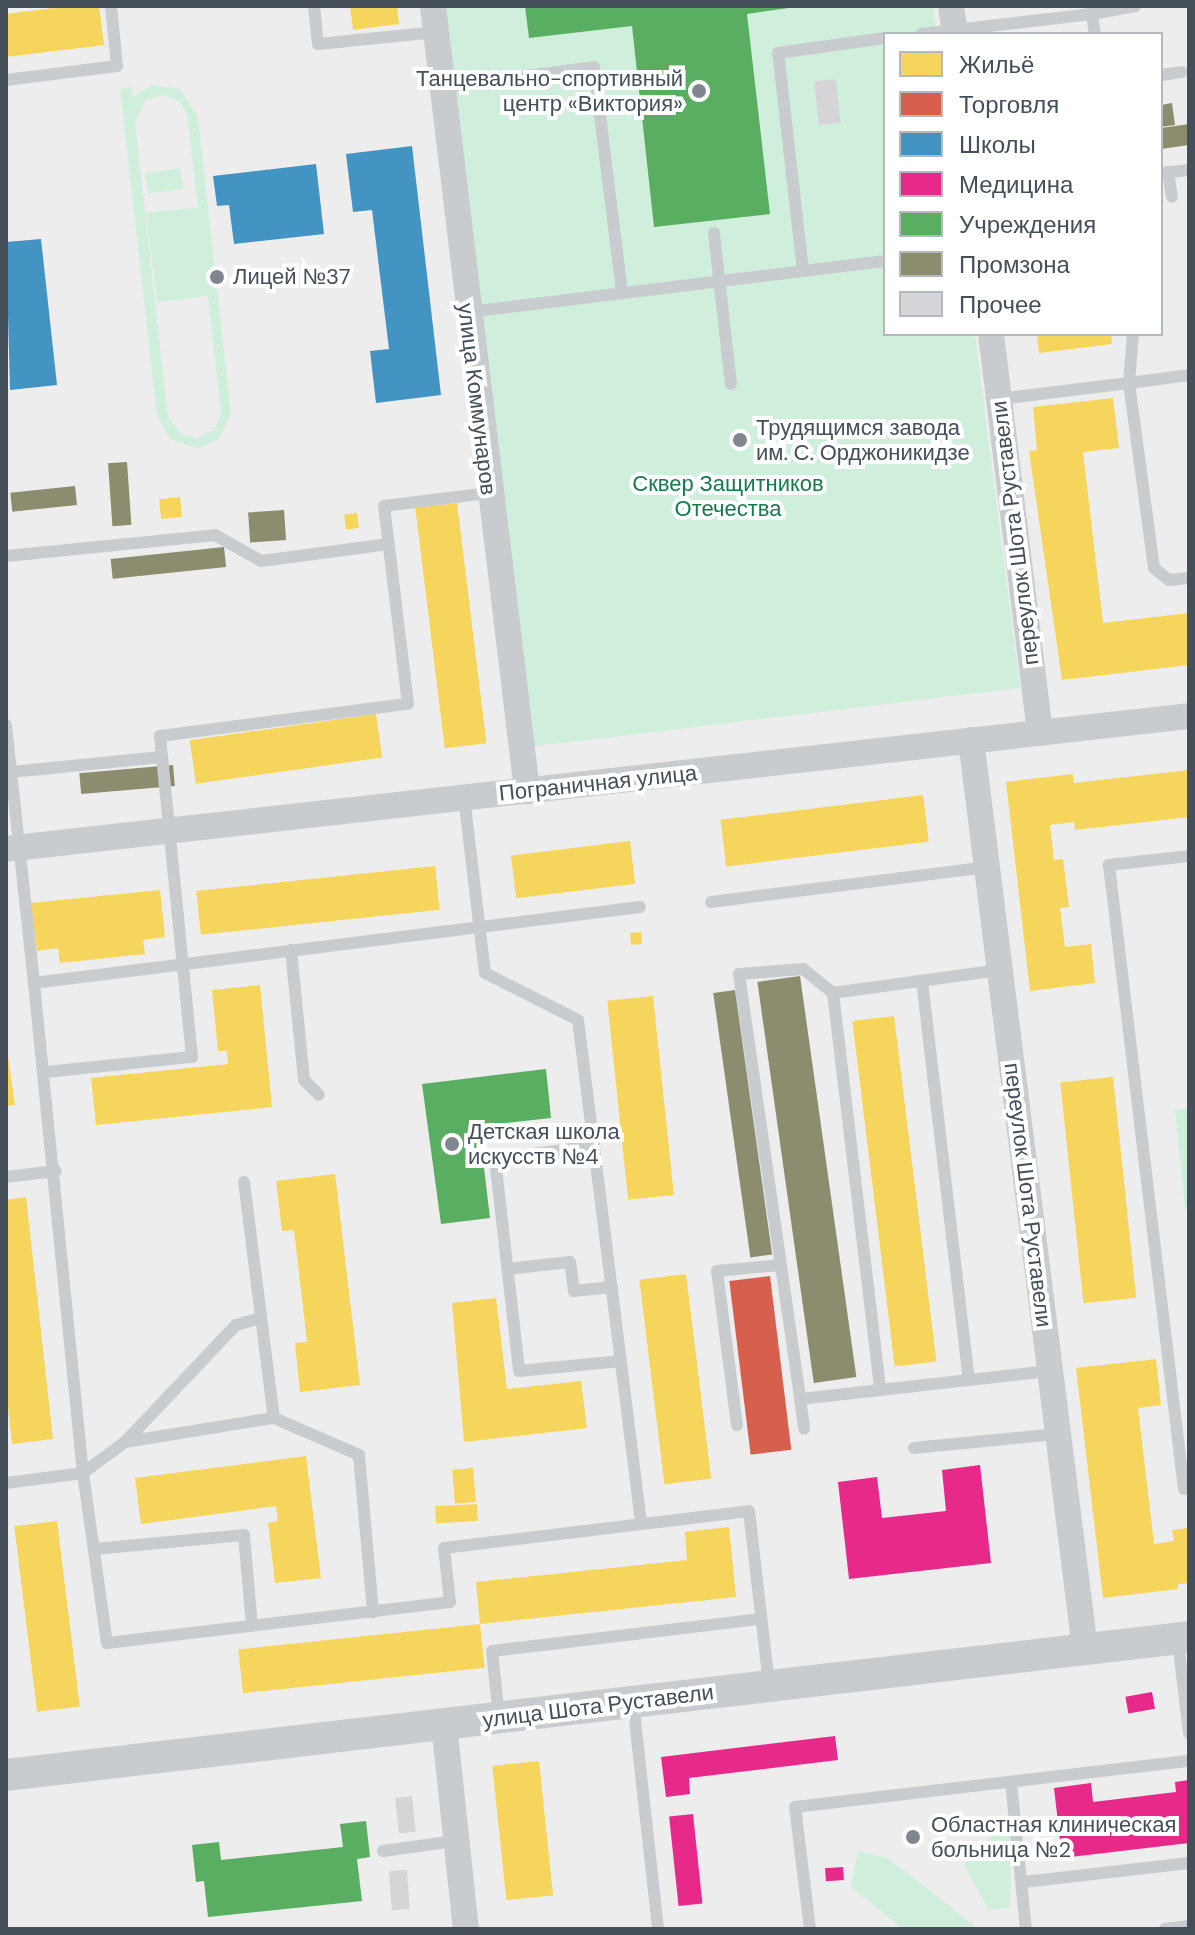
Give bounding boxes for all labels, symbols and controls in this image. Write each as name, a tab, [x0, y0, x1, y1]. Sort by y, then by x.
legend	[883, 32, 1163, 336]
text: Жильё	[959, 49, 1034, 80]
place label: Танцевально-спортивный центр «Виктория»	[416, 65, 683, 116]
marker: Танцевально-спортивный центр «Виктория»	[690, 82, 708, 100]
text: Торговля	[959, 89, 1059, 120]
text: Школы	[959, 129, 1036, 160]
text: Медицина	[959, 169, 1073, 200]
text: Учреждения	[959, 209, 1096, 240]
text: Промзона	[959, 249, 1070, 280]
place label: Лицей №37	[233, 264, 350, 290]
marker: Лицей №37	[208, 268, 226, 286]
text: Прочее	[959, 289, 1042, 320]
street label: улица Коммунаров	[452, 301, 502, 497]
street label: переулок Шота Руставели	[986, 399, 1044, 667]
place label: Трудящимся завода им. С. Орджоникидзе	[756, 414, 970, 466]
marker: Трудящимся завода им. С. Орджоникидзе	[731, 431, 749, 449]
park label: Сквер Защитников Отечества	[632, 470, 824, 522]
street label: Пограничная улица	[498, 759, 698, 807]
street label: переулок Шота Руставели	[999, 1061, 1057, 1329]
place label: Детская школа искусств №4	[468, 1118, 620, 1170]
marker: Детская школа искусств №4	[443, 1135, 461, 1153]
street label: улица Шота Руставели	[481, 1679, 715, 1733]
place label: Областная клиническая больница №2	[931, 1811, 1176, 1862]
marker: Областная клиническая больница №2	[902, 1826, 924, 1848]

